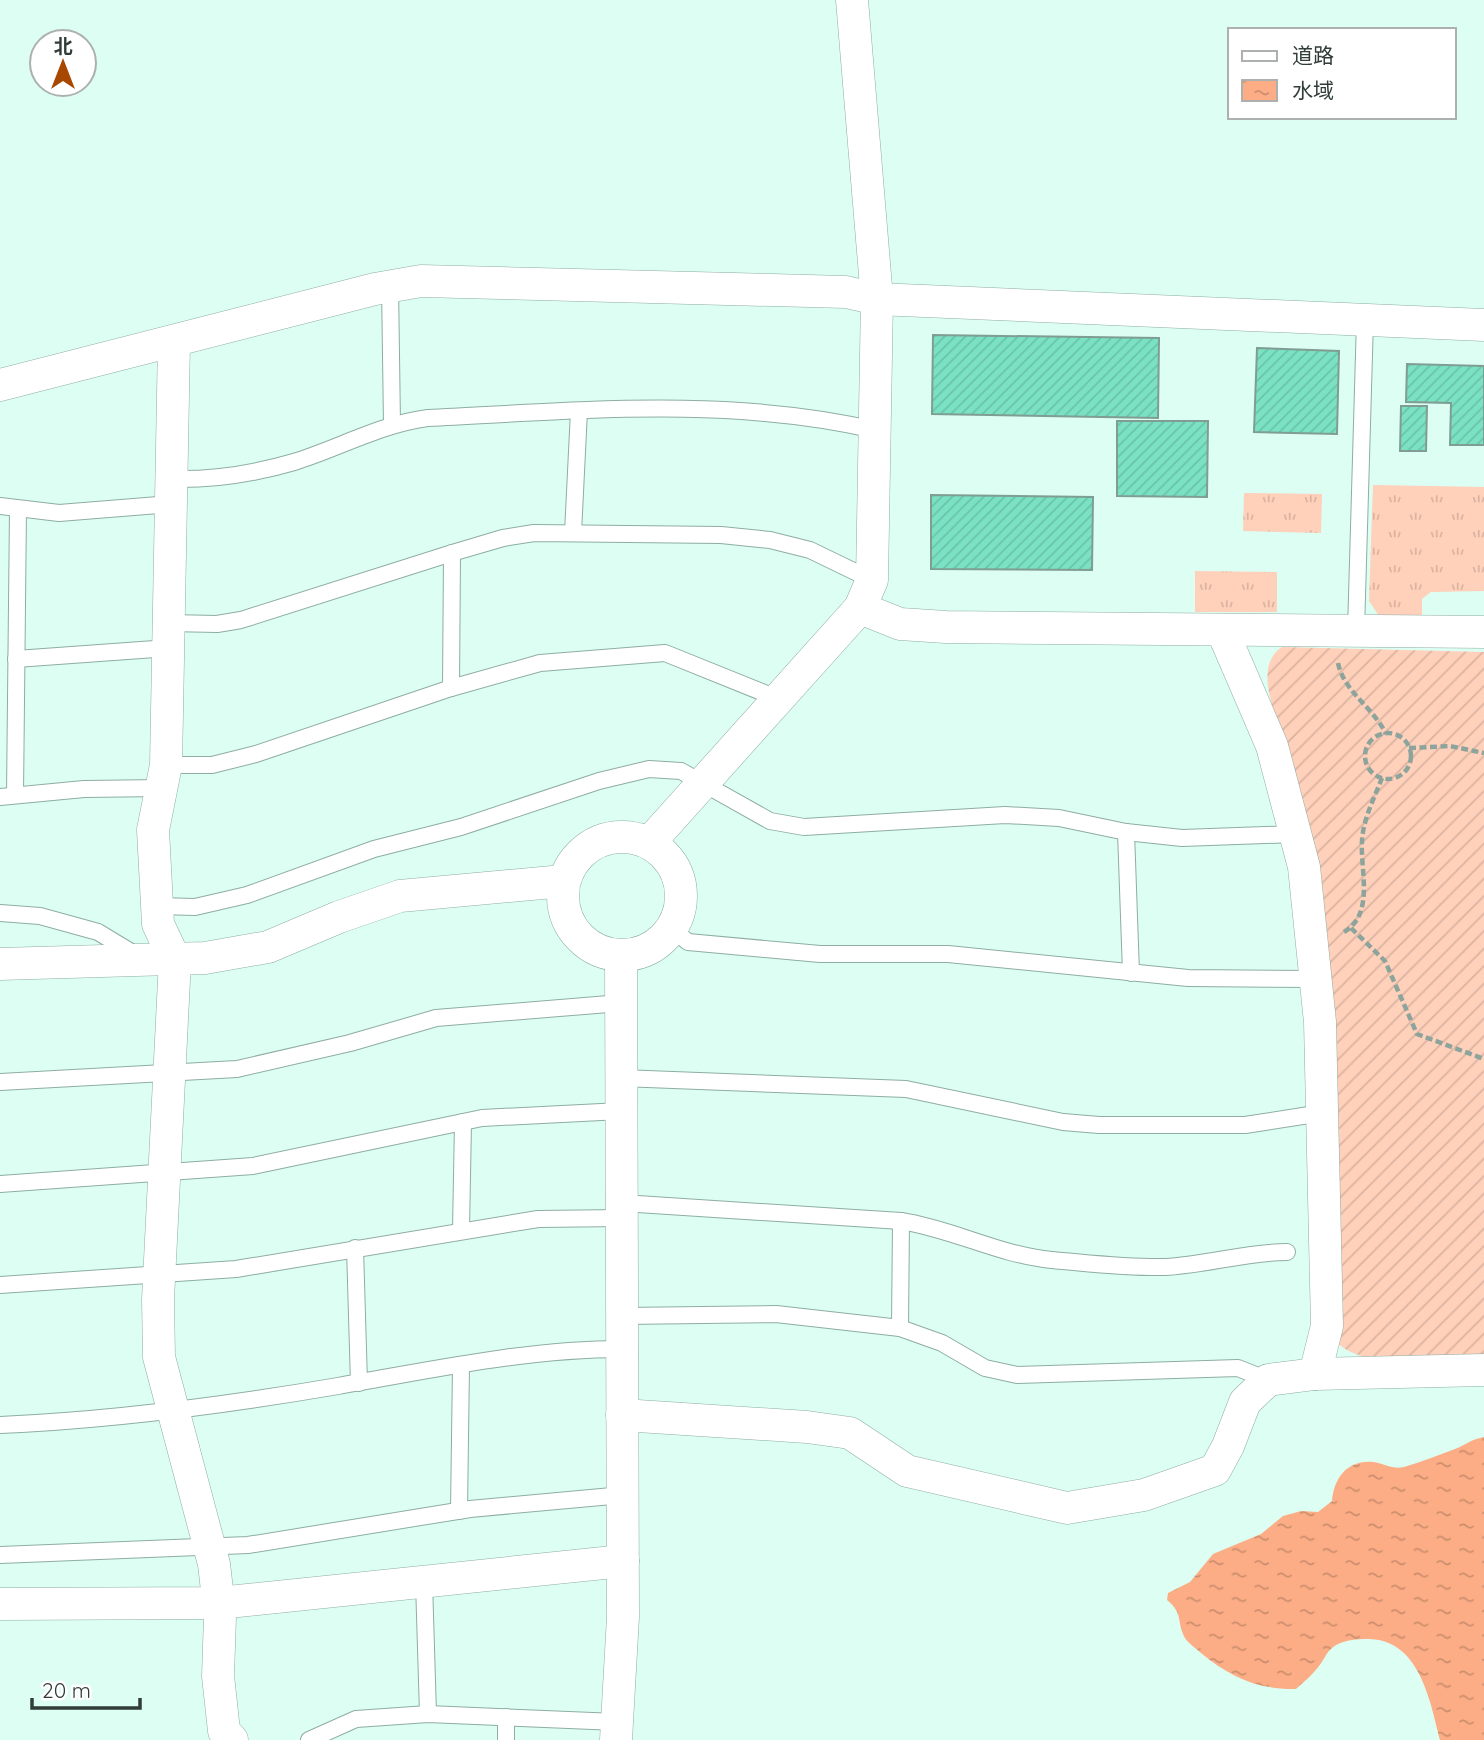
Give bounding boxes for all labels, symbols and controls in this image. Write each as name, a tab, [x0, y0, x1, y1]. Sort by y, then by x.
north arrow	[28, 28, 98, 98]
legend	[1228, 28, 1456, 119]
text: 北	[53, 34, 73, 58]
text: 道路	[1292, 42, 1334, 68]
text: 水域	[1292, 77, 1334, 103]
scale bar	[32, 1666, 140, 1710]
text: 20 m	[42, 1677, 91, 1703]

